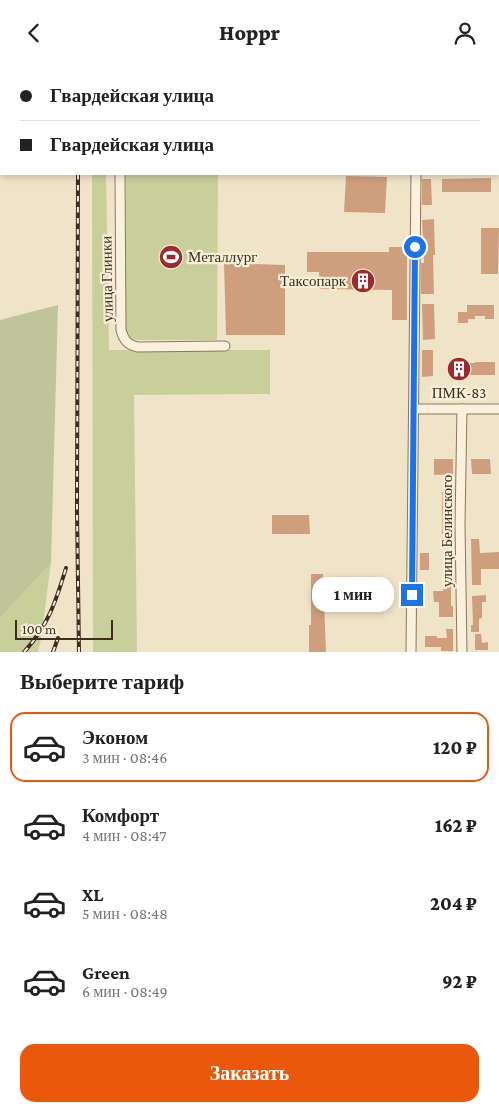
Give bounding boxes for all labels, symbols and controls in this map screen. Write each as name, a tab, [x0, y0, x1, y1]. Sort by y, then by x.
icon: back	[20, 19, 48, 47]
icon: person	[451, 19, 479, 47]
text: Hoppr	[219, 20, 280, 45]
text: Гвардейская улица	[50, 85, 214, 106]
text: Гвардейская улица	[50, 134, 214, 155]
street label: улица Глинки	[98, 236, 116, 322]
route start	[404, 236, 426, 258]
sports icon: Металлург	[158, 244, 184, 270]
place label: Металлург	[188, 249, 257, 265]
building icon: Таксопарк	[350, 268, 376, 294]
place label: Таксопарк	[280, 273, 347, 289]
building icon: ПМК-83	[446, 356, 472, 382]
place label: ПМК-83	[432, 385, 486, 401]
street label: улица Белинского	[439, 475, 455, 587]
callout: 1 мин	[312, 577, 394, 613]
route end	[401, 584, 423, 606]
text: 1 мин	[334, 586, 372, 603]
scale bar	[15, 617, 112, 640]
text: 100 m	[22, 621, 56, 637]
text: Выберите тариф	[20, 669, 184, 694]
icon: car	[22, 725, 67, 770]
text: Эконом	[82, 727, 148, 748]
text: 120 ₽	[433, 737, 477, 758]
text: 3 мин · 08:46	[82, 749, 167, 766]
icon: car	[22, 803, 67, 848]
text: Комфорт	[82, 805, 159, 826]
text: 162 ₽	[435, 815, 477, 836]
text: 4 мин · 08:47	[82, 827, 167, 844]
icon: car	[22, 881, 67, 926]
text: XL	[82, 884, 104, 905]
text: 204 ₽	[430, 893, 477, 914]
text: 5 мин · 08:48	[82, 905, 168, 922]
icon: car	[22, 959, 67, 1004]
text: Green	[82, 962, 130, 983]
text: 92 ₽	[442, 971, 477, 992]
text: 6 мин · 08:49	[82, 983, 168, 1000]
button: Заказать	[20, 1044, 479, 1102]

